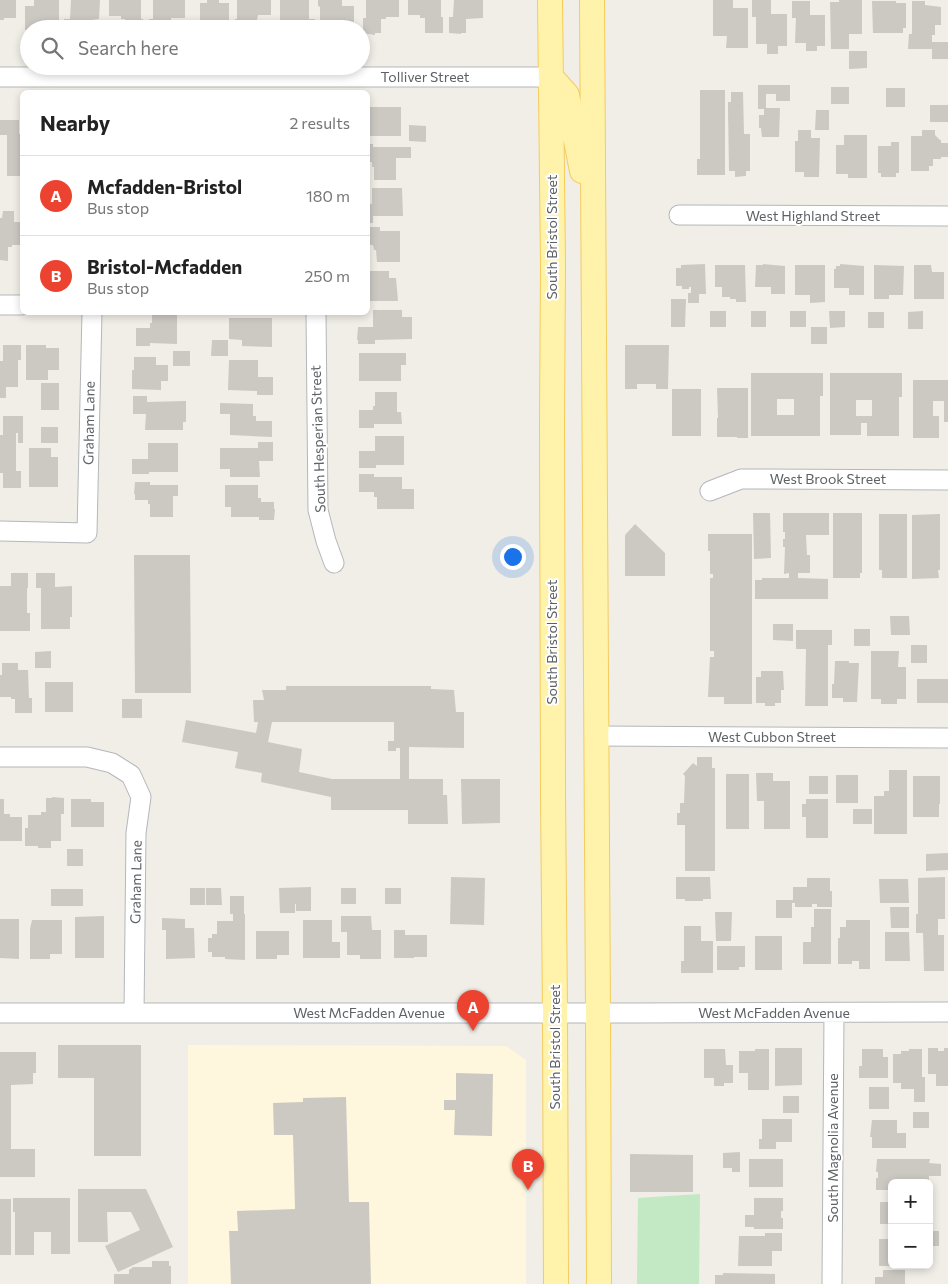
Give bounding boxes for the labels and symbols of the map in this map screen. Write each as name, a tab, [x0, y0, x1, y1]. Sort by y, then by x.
street label: Tolliver Street	[380, 68, 470, 85]
street label: South Bristol Street	[543, 174, 560, 300]
street label: West Highland Street	[746, 207, 880, 224]
street label: South Hesperian Street	[306, 365, 329, 513]
street label: Graham Lane	[79, 381, 98, 465]
street label: West Brook Street	[770, 470, 886, 487]
your location	[500, 544, 526, 570]
street label: South Bristol Street	[543, 579, 560, 705]
street label: West Cubbon Street	[708, 728, 836, 745]
street label: Graham Lane	[126, 840, 145, 924]
street label: South Bristol Street	[546, 984, 563, 1110]
pin: A	[457, 990, 489, 1031]
street label: West McFadden Avenue	[293, 1004, 445, 1021]
street label: West McFadden Avenue	[698, 1004, 850, 1021]
street label: South Magnolia Avenue	[824, 1073, 841, 1223]
pin: B	[512, 1149, 544, 1190]

